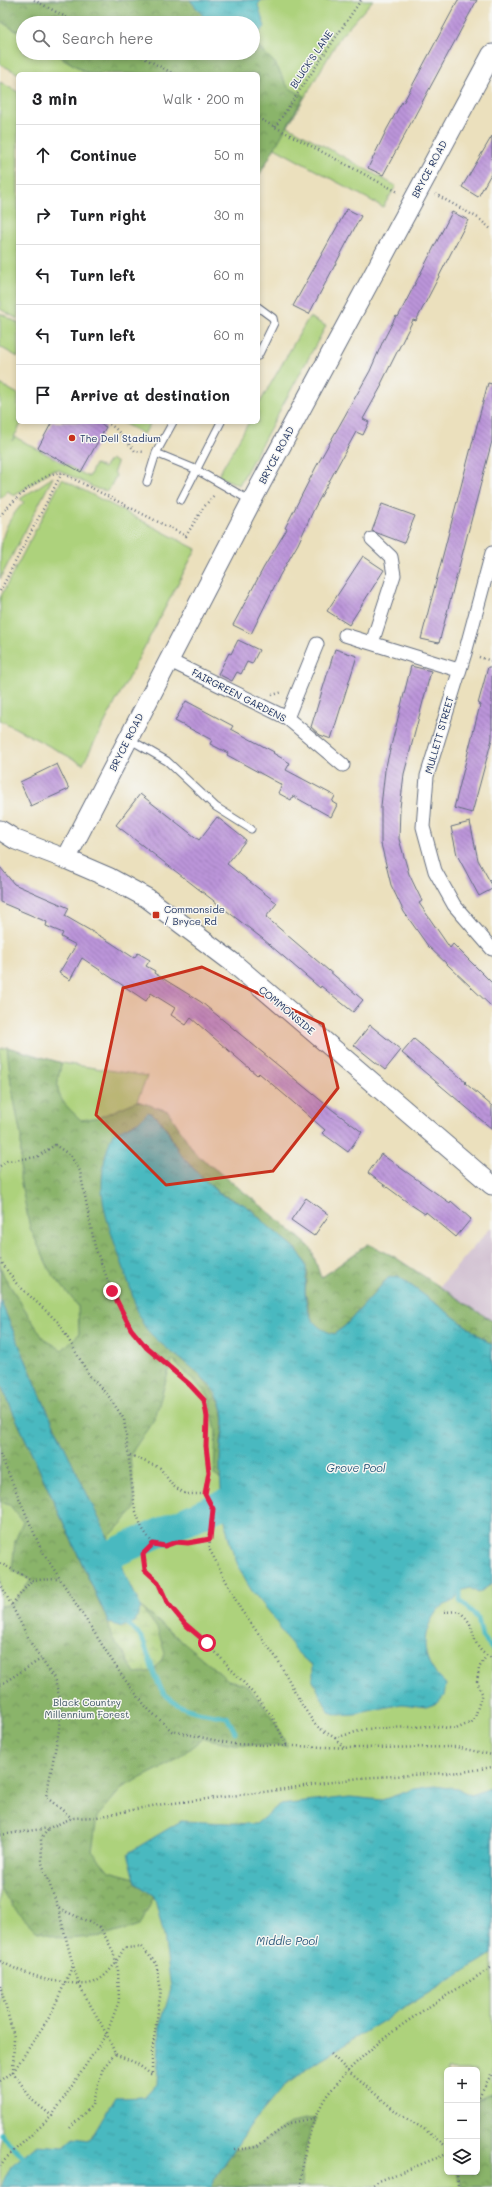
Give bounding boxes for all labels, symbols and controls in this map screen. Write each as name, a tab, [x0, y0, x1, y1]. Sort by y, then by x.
search box	[16, 16, 260, 60]
icon: search	[30, 27, 52, 49]
street label: BLUCK'S LANE	[286, 27, 336, 91]
text: Search here	[62, 28, 153, 48]
text: 3 min	[32, 87, 77, 109]
text: Walk · 200 m	[163, 90, 244, 107]
street label: BRYCE ROAD	[408, 138, 450, 200]
icon: ahead	[32, 144, 54, 166]
text: Continue	[70, 145, 137, 165]
text: 50 m	[214, 146, 244, 163]
icon: right	[32, 204, 54, 226]
text: Turn right	[70, 205, 147, 225]
text: 30 m	[214, 206, 244, 223]
icon: left	[32, 264, 54, 286]
text: Turn left	[70, 265, 135, 285]
text: 60 m	[214, 266, 244, 283]
icon: left	[32, 324, 54, 346]
text: Turn left	[70, 325, 135, 345]
text: 60 m	[214, 326, 244, 343]
icon: arrive	[32, 384, 54, 406]
text: Arrive at destination	[70, 385, 230, 405]
street label: BRYCE ROAD	[255, 424, 297, 486]
place label: The Dell Stadium	[80, 431, 161, 445]
marker: The Dell Stadium	[67, 433, 77, 443]
street label: FAIRGREEN GARDENS	[189, 665, 289, 725]
street label: MULLETT STREET	[421, 694, 457, 775]
street label: BRYCE ROAD	[105, 710, 147, 773]
place label: Commonside / Bryce Rd	[164, 902, 225, 928]
marker: Commonside / Bryce Rd	[151, 910, 161, 920]
street label: COMMONSIDE	[256, 982, 318, 1038]
route end	[103, 1282, 121, 1300]
water label: Grove Pool	[327, 1460, 386, 1475]
route start	[198, 1634, 216, 1652]
park label: Black Country Millennium Forest	[44, 1695, 130, 1721]
water label: Middle Pool	[256, 1933, 318, 1948]
map controls	[444, 2067, 480, 2175]
button: +	[444, 2067, 480, 2103]
button: −	[444, 2103, 480, 2139]
button: layers	[444, 2139, 480, 2175]

